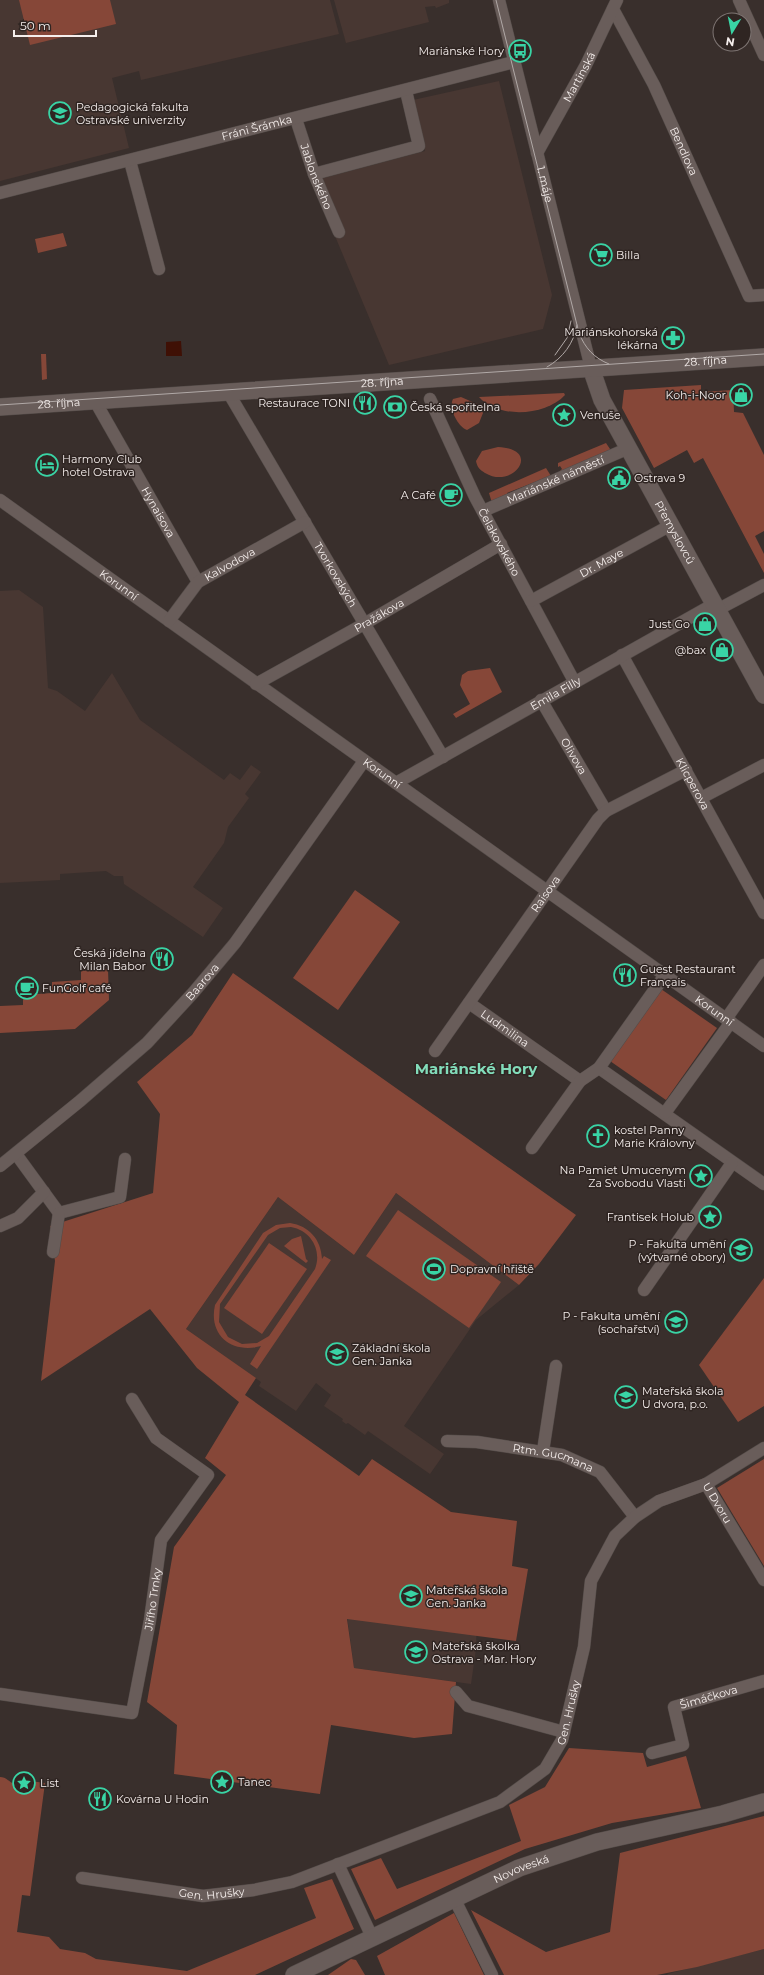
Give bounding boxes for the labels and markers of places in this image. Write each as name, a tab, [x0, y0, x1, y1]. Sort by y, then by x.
bus stop icon: Mariánské Hory	[507, 38, 533, 64]
place label: Mariánské Hory	[418, 44, 504, 58]
school or university icon: Pedagogická fakulta Ostravské univerzity	[47, 100, 73, 126]
place label: Pedagogická fakulta Ostravské univerzity	[76, 100, 189, 127]
supermarket icon: Billa	[588, 242, 614, 268]
place label: Billa	[616, 248, 640, 262]
place label: Mariánskohorská lékárna	[564, 325, 658, 352]
pharmacy icon: Mariánskohorská lékárna	[660, 325, 686, 351]
shop icon: Koh-i-Noor	[728, 382, 754, 408]
place label: Koh-i-Noor	[666, 388, 726, 402]
restaurant icon: Restaurace TONI	[352, 390, 378, 416]
bank icon: Česká spořitelna	[382, 394, 408, 420]
place label: Restaurace TONI	[258, 396, 350, 410]
place label: Česká spořitelna	[410, 400, 500, 414]
place icon: Venuše	[551, 402, 577, 428]
place label: Venuše	[580, 408, 621, 422]
hotel icon: Harmony Club hotel Ostrava	[34, 452, 60, 478]
place label: Harmony Club hotel Ostrava	[62, 452, 142, 479]
public building icon: Ostrava 9	[606, 465, 632, 491]
place label: Ostrava 9	[634, 471, 686, 485]
cafe icon: A Café	[438, 482, 464, 508]
place label: A Café	[401, 488, 436, 502]
shop icon: Just Go	[692, 611, 718, 637]
place label: Just Go	[648, 617, 690, 631]
shop icon: @bax	[709, 637, 735, 663]
place label: @bax	[675, 643, 706, 657]
place label: Česká jídelna Milan Babor	[74, 946, 146, 973]
restaurant icon: Česká jídelna Milan Babor	[149, 946, 175, 972]
restaurant icon: Guest Restaurant Français	[612, 962, 638, 988]
place label: Guest Restaurant Français	[640, 962, 736, 989]
cafe icon: FunGolf café	[14, 975, 40, 1001]
place label: FunGolf café	[42, 981, 112, 995]
church icon: kostel Panny Marie Královny	[585, 1123, 611, 1149]
place label: kostel Panny Marie Královny	[614, 1123, 695, 1150]
place label: Na Pamiet Umucenym Za Svobodu Vlasti	[559, 1163, 686, 1190]
place icon: Na Pamiet Umucenym Za Svobodu Vlasti	[688, 1163, 714, 1189]
place icon: Frantisek Holub	[697, 1204, 723, 1230]
place label: Frantisek Holub	[607, 1210, 694, 1224]
place label: P - Fakulta umění (výtvarné obory)	[628, 1237, 727, 1264]
school or university icon: P - Fakulta umění (výtvarné obory)	[728, 1237, 754, 1263]
sports icon: Dopravní hřiště	[421, 1256, 447, 1282]
place label: Dopravní hřiště	[450, 1262, 534, 1276]
place label: P - Fakulta umění (sochařství)	[562, 1309, 661, 1336]
school or university icon: P - Fakulta umění (sochařství)	[663, 1309, 689, 1335]
school or university icon: Základní škola Gen. Janka	[324, 1341, 350, 1367]
place label: Základní škola Gen. Janka	[352, 1341, 430, 1368]
school or university icon: Mateřská škola U dvora, p.o.	[613, 1384, 639, 1410]
place label: Mateřská škola U dvora, p.o.	[642, 1384, 724, 1411]
school or university icon: Mateřská škola Gen. Janka	[398, 1583, 424, 1609]
place label: Mateřská škola Gen. Janka	[426, 1583, 508, 1610]
school or university icon: Mateřská školka Ostrava - Mar. Hory	[403, 1639, 429, 1665]
place label: Mateřská školka Ostrava - Mar. Hory	[432, 1639, 536, 1666]
place icon: Tanec	[209, 1769, 235, 1795]
place icon: List	[11, 1770, 37, 1796]
place label: Tanec	[238, 1775, 271, 1789]
place label: List	[40, 1776, 60, 1790]
restaurant icon: Kovárna U Hodin	[87, 1786, 113, 1812]
place label: Kovárna U Hodin	[116, 1792, 209, 1806]

